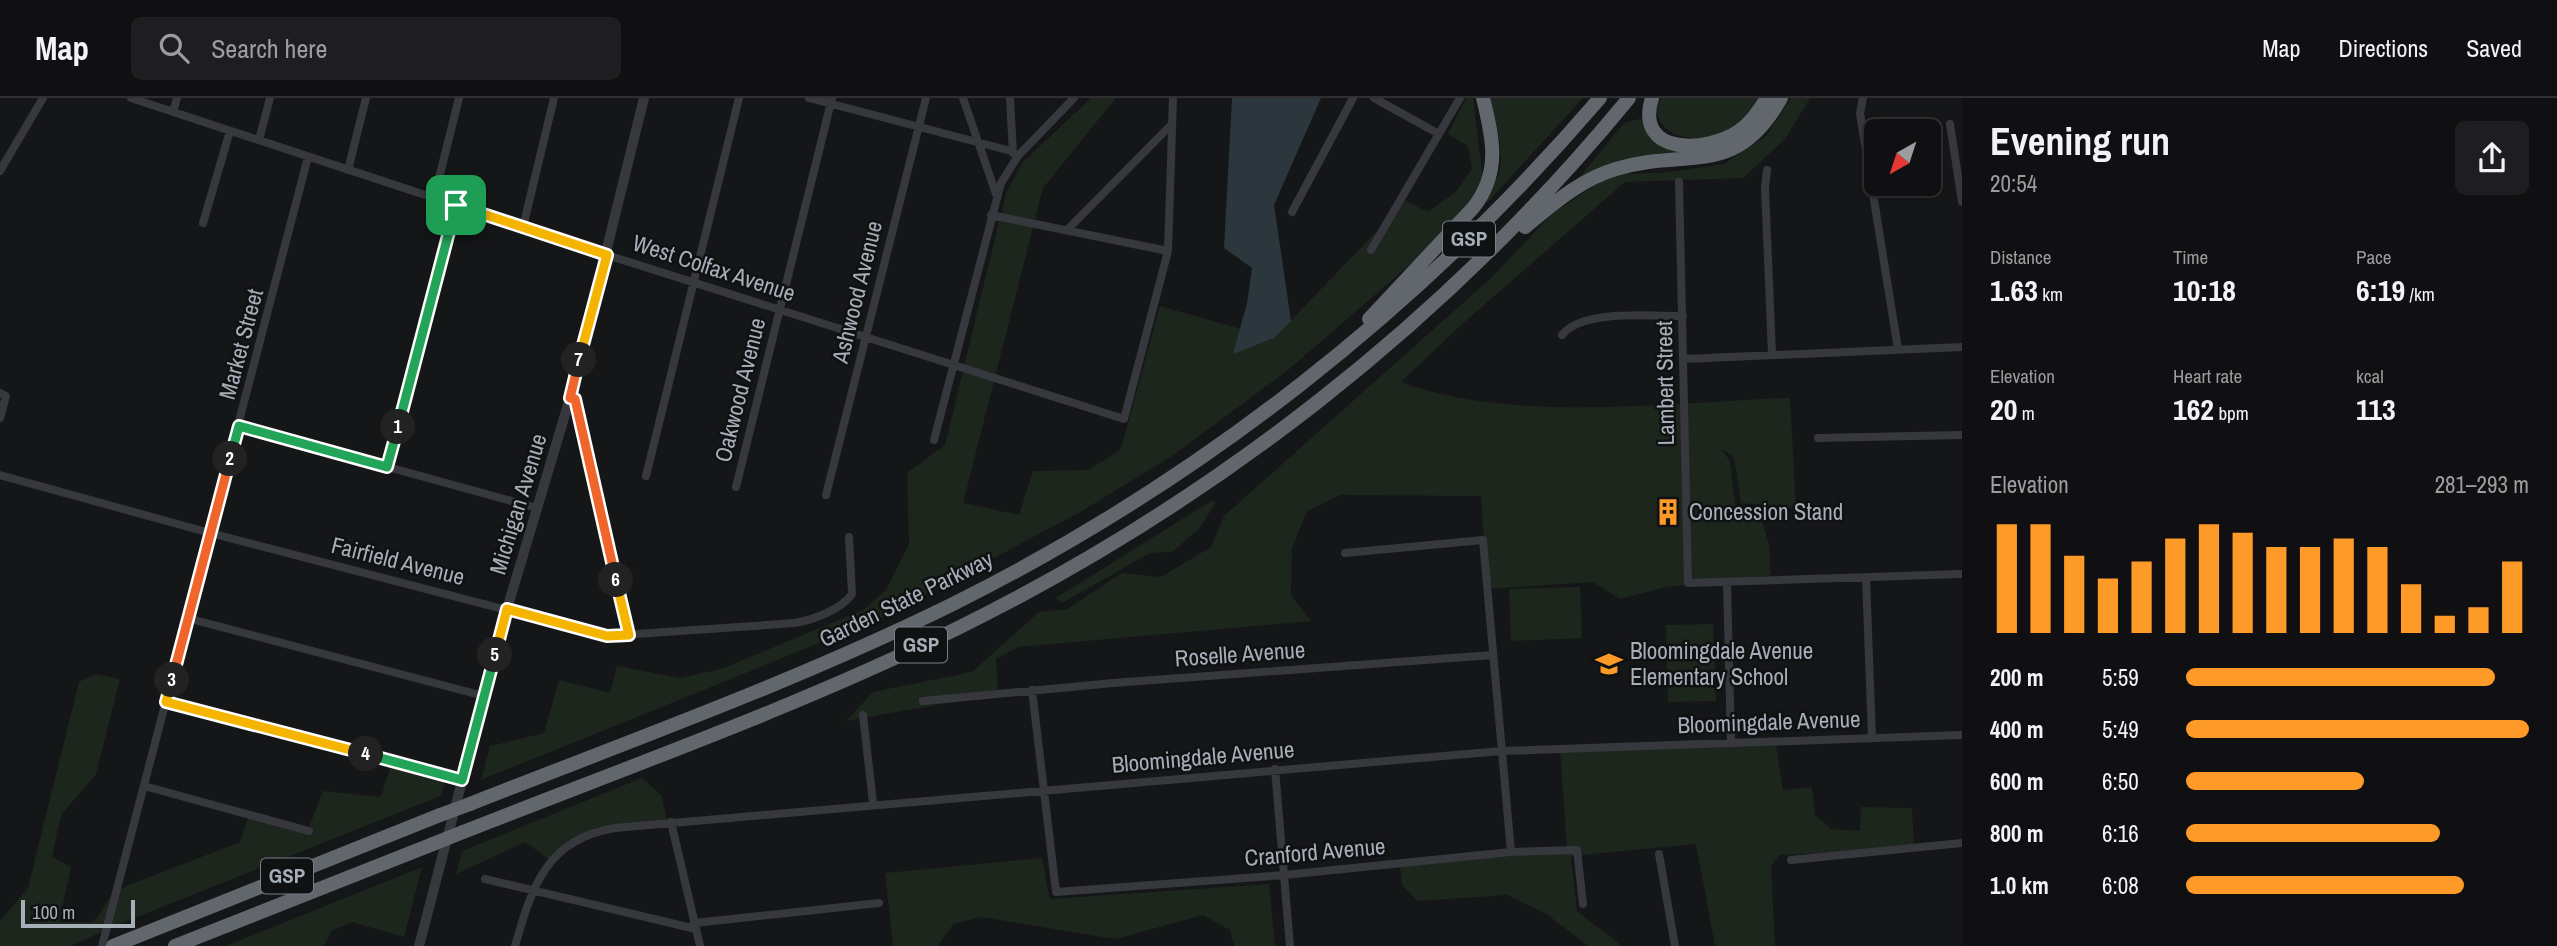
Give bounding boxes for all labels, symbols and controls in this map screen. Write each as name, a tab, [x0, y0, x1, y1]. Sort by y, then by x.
search box	[131, 17, 621, 80]
text: Map	[35, 26, 89, 70]
icon: search	[155, 29, 193, 67]
text: Search here	[211, 31, 327, 66]
text: Map	[2262, 32, 2300, 64]
text: Directions	[2338, 32, 2428, 64]
text: Saved	[2466, 32, 2522, 64]
text: Evening run	[1990, 116, 2170, 167]
north arrow	[1864, 119, 1941, 196]
map controls	[1864, 119, 1941, 196]
button: share	[2455, 121, 2529, 195]
text: 20:54	[1990, 168, 2037, 199]
pin	[426, 175, 486, 235]
icon: arrive	[437, 186, 475, 224]
street label: Ashwood Avenue	[824, 218, 889, 367]
road number: GSP	[1443, 222, 1495, 256]
street label: West Colfax Avenue	[629, 227, 799, 308]
text: Distance	[1990, 244, 2051, 270]
text: Time	[2173, 244, 2208, 270]
text: Pace	[2356, 244, 2392, 270]
text: 1.63	[1990, 270, 2038, 310]
text: 10:18	[2173, 270, 2236, 310]
text: 6:19	[2356, 270, 2405, 310]
text: km	[2038, 281, 2063, 307]
text: /km	[2405, 281, 2435, 307]
street label: Market Street	[211, 285, 270, 403]
street label: Oakwood Avenue	[707, 315, 772, 465]
street label: Lambert Street	[1648, 320, 1681, 446]
pin: 7	[562, 342, 596, 378]
text: 7	[574, 346, 583, 372]
text: Elevation	[1990, 363, 2055, 389]
text: Heart rate	[2173, 363, 2242, 389]
text: kcal	[2356, 363, 2384, 389]
text: 20	[1990, 389, 2017, 429]
text: 162	[2173, 389, 2214, 429]
text: 113	[2356, 389, 2396, 429]
text: m	[2017, 400, 2035, 426]
text: bpm	[2214, 400, 2249, 426]
pin: 1	[380, 410, 416, 444]
text: 1	[393, 413, 402, 439]
street label: Michigan Avenue	[481, 430, 554, 578]
pin: 2	[212, 442, 247, 476]
text: 2	[225, 445, 234, 471]
text: Elevation	[1990, 469, 2069, 500]
text: 281–293 m	[2435, 469, 2529, 500]
place label: Concession Stand	[1689, 496, 1843, 527]
building icon: Concession Stand	[1653, 497, 1683, 527]
street label: Fairfield Avenue	[328, 529, 468, 592]
street label: Garden State Parkway	[814, 543, 998, 654]
pin: 6	[598, 562, 634, 598]
text: 6	[611, 566, 620, 592]
road number: GSP	[895, 628, 947, 662]
street label: Roselle Avenue	[1174, 633, 1306, 674]
place label: Bloomingdale Avenue Elementary School	[1630, 635, 1813, 692]
pin: 5	[477, 638, 512, 672]
text: 5	[490, 641, 499, 667]
school or university icon: Bloomingdale Avenue Elementary School	[1594, 649, 1624, 679]
pin: 3	[154, 662, 190, 698]
text: 200 m	[1990, 662, 2043, 693]
text: 5:59	[2102, 662, 2139, 693]
text: 3	[167, 666, 176, 692]
street label: Bloomingdale Avenue	[1677, 703, 1861, 740]
text: 400 m	[1990, 714, 2043, 745]
text: 5:49	[2102, 714, 2139, 745]
street label: Bloomingdale Avenue	[1110, 733, 1296, 780]
pin: 4	[348, 736, 384, 772]
text: 4	[361, 740, 370, 766]
text: 600 m	[1990, 766, 2043, 797]
text: 6:50	[2102, 766, 2139, 797]
text: 800 m	[1990, 818, 2043, 849]
text: 6:16	[2102, 818, 2139, 849]
street label: Cranford Avenue	[1243, 830, 1387, 873]
road number: GSP	[261, 858, 313, 894]
text: 1.0 km	[1990, 870, 2049, 901]
text: 6:08	[2102, 870, 2139, 901]
scale bar	[21, 897, 135, 929]
text: 100 m	[32, 899, 75, 925]

